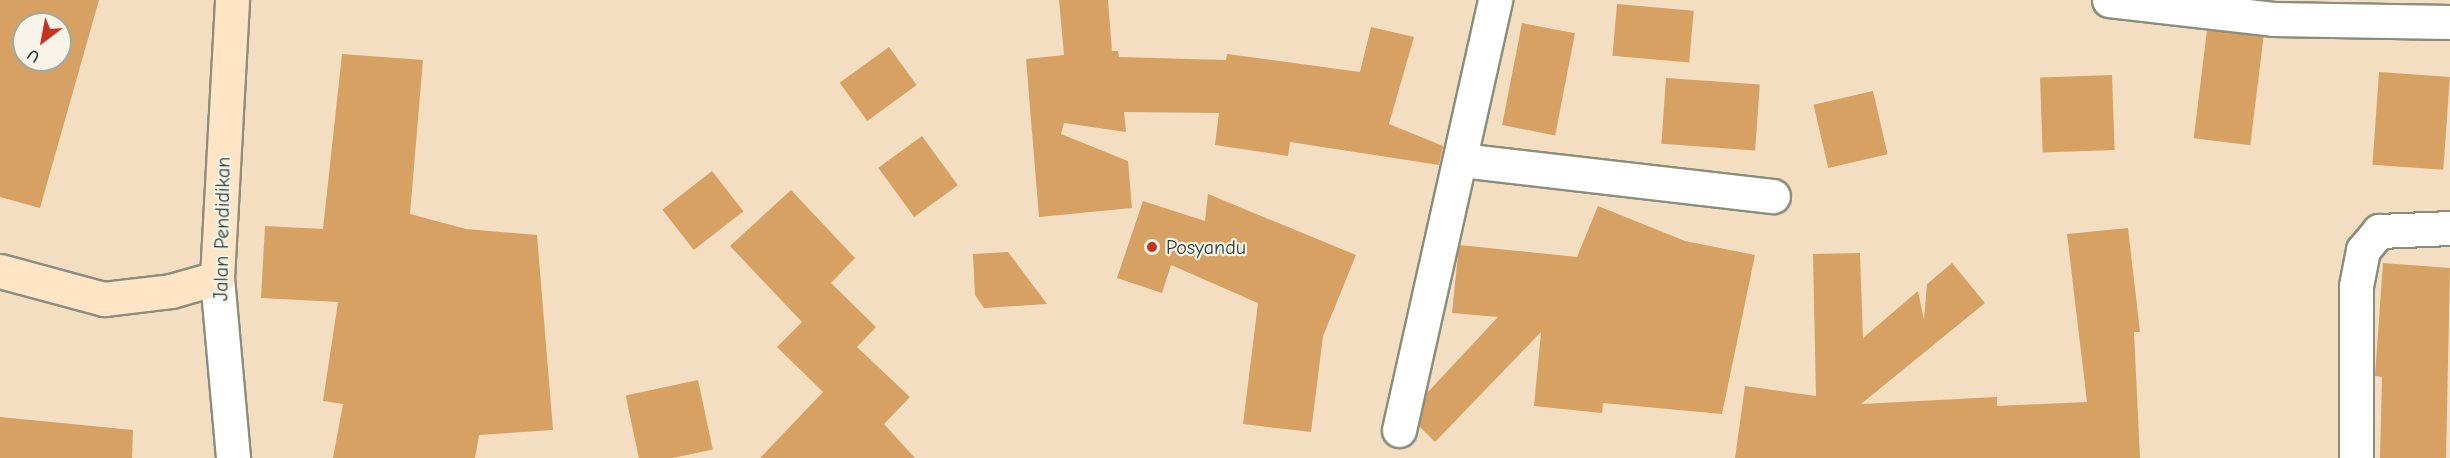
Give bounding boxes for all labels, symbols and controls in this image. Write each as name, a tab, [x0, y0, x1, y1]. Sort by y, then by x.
north arrow	[12, 12, 72, 72]
text: U	[24, 45, 43, 66]
street label: Jalan Pendidikan	[209, 157, 235, 301]
place label: Posyandu	[1166, 235, 1246, 259]
marker: Posyandu	[1143, 238, 1161, 256]

